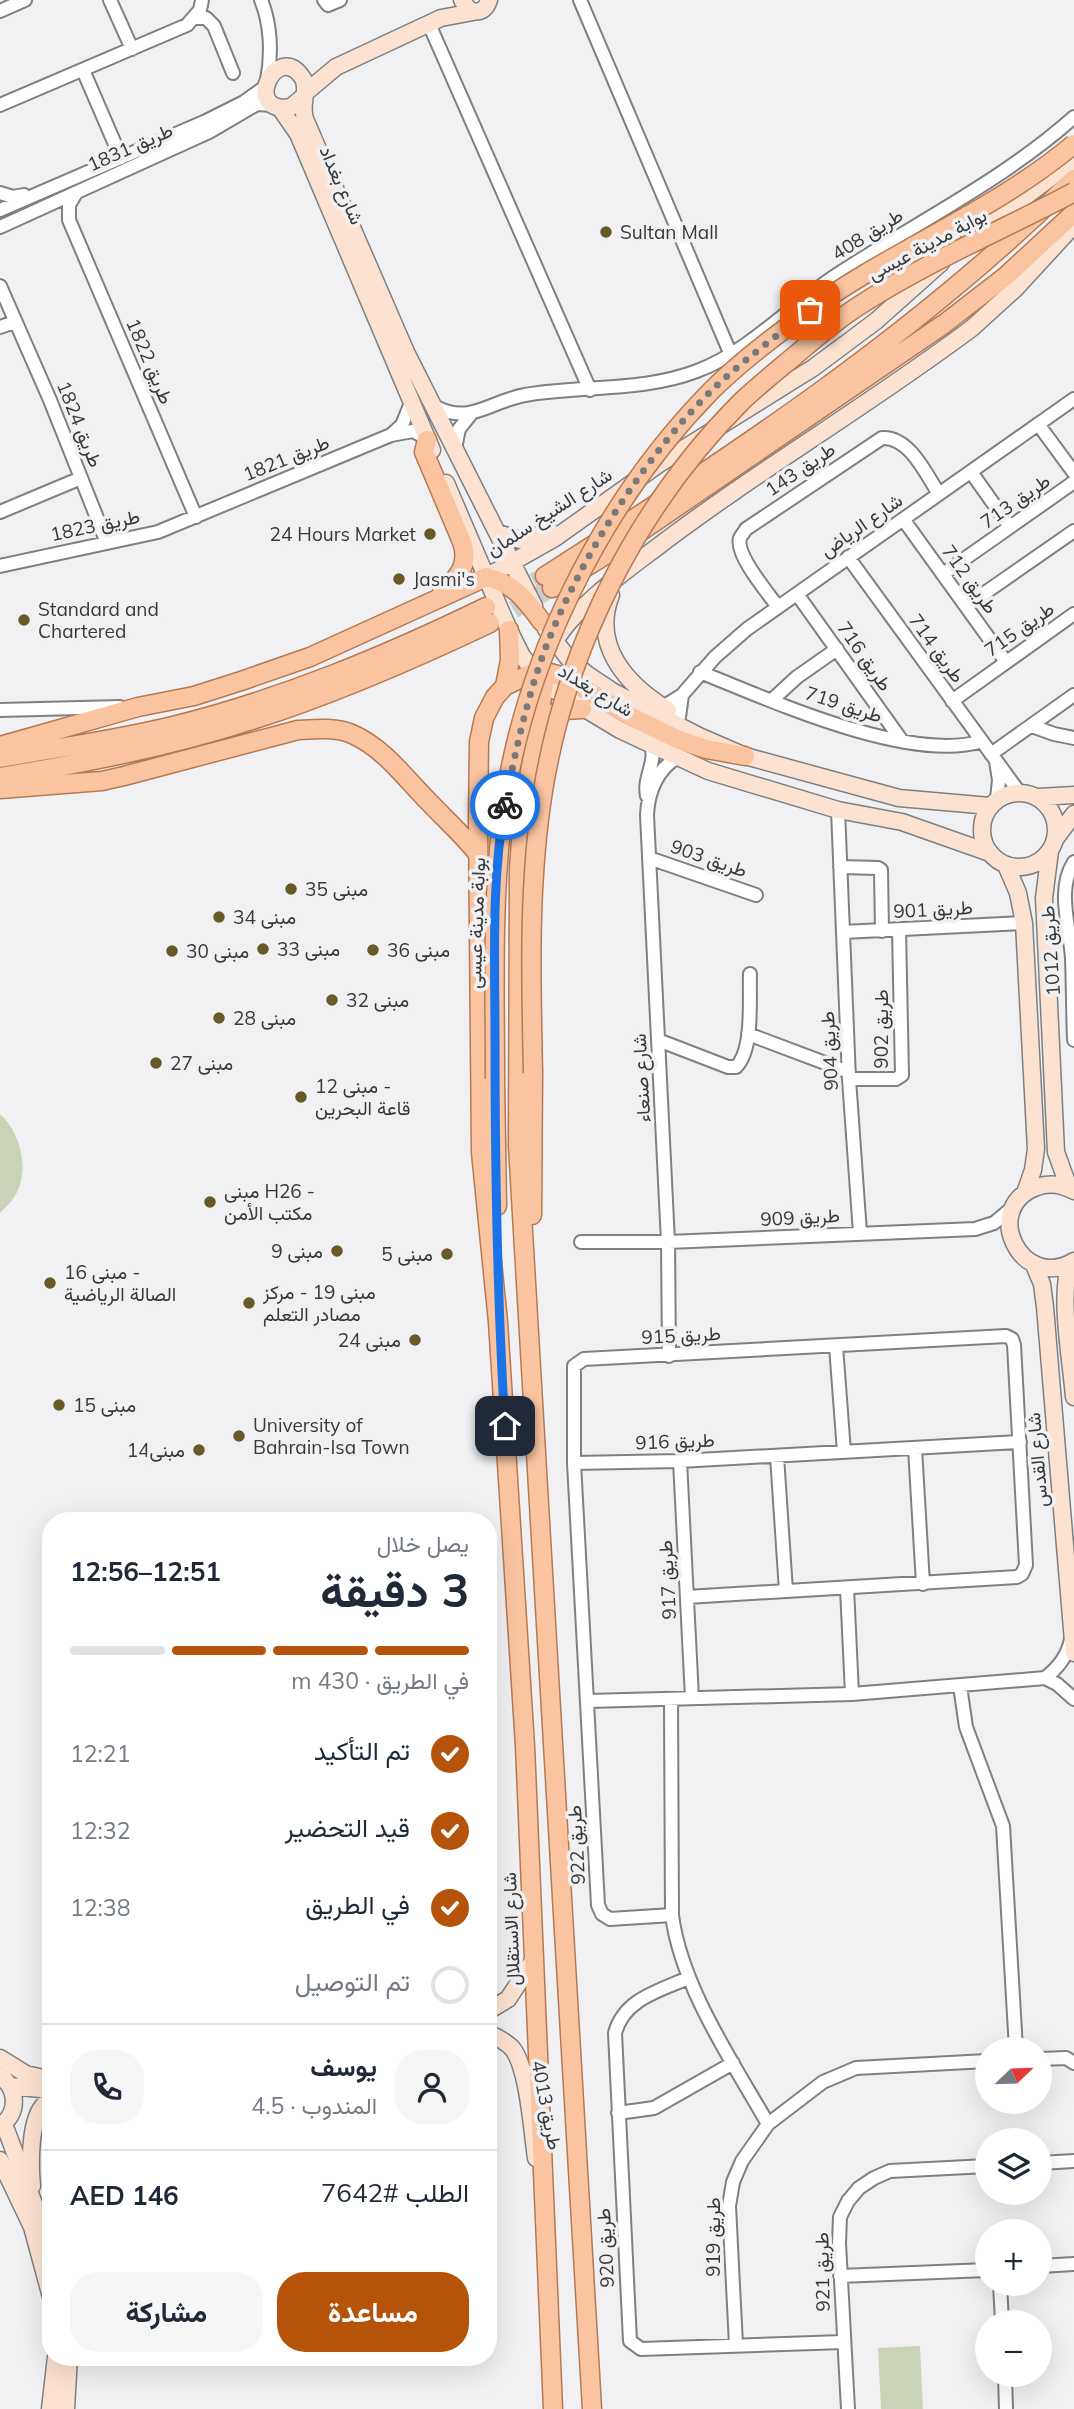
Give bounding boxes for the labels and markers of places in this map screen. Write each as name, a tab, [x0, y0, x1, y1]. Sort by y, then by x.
place label: Sultan Mall	[620, 220, 718, 244]
marker: Sultan Mall	[598, 224, 614, 240]
pin	[780, 280, 840, 340]
place label: 24 Hours Market	[270, 522, 416, 546]
marker: 24 Hours Market	[422, 526, 438, 542]
place label: Jasmi's	[413, 567, 475, 591]
marker: Jasmi's	[391, 571, 407, 587]
place label: Standard and Chartered	[38, 597, 159, 643]
marker: Standard and Chartered	[16, 612, 32, 628]
place label: مبنى 35	[305, 877, 368, 901]
marker: مبنى 35	[283, 881, 299, 897]
place label: مبنى 34	[233, 905, 296, 929]
marker: مبنى 34	[211, 909, 227, 925]
place label: مبنى 33	[277, 937, 340, 961]
place label: مبنى 36	[387, 938, 450, 962]
place label: مبنى 30	[186, 939, 249, 963]
marker: مبنى 33	[255, 941, 271, 957]
marker: مبنى 36	[365, 942, 381, 958]
marker: مبنى 30	[164, 943, 180, 959]
place label: مبنى 32	[346, 988, 409, 1012]
marker: مبنى 32	[324, 992, 340, 1008]
place label: مبنى 28	[233, 1006, 296, 1030]
marker: مبنى 28	[211, 1010, 227, 1026]
place label: مبنى 27	[170, 1051, 233, 1075]
marker: مبنى 27	[148, 1055, 164, 1071]
place label: مبنى 12 - قاعة البحرين	[315, 1074, 410, 1120]
marker: مبنى 12 - قاعة البحرين	[293, 1089, 309, 1105]
place label: مبنى H26 - مكتب الأمن	[224, 1179, 315, 1225]
marker: مبنى H26 - مكتب الأمن	[202, 1194, 218, 1210]
place label: مبنى 9	[271, 1239, 323, 1263]
place label: مبنى 5	[381, 1242, 433, 1266]
marker: مبنى 9	[329, 1243, 345, 1259]
marker: مبنى 5	[439, 1246, 455, 1262]
place label: مبنى 16 - الصالة الرياضية	[64, 1260, 176, 1306]
marker: مبنى 16 - الصالة الرياضية	[42, 1275, 58, 1291]
place label: مبنى 19 - مركز مصادر التعلم	[262, 1280, 376, 1327]
marker: مبنى 19 - مركز مصادر التعلم	[241, 1295, 257, 1311]
place label: مبنى 24	[338, 1328, 401, 1352]
marker: مبنى 24	[407, 1332, 423, 1348]
place label: مبنى 15	[73, 1393, 136, 1417]
pin	[475, 1396, 535, 1456]
marker: مبنى 15	[51, 1397, 67, 1413]
place label: University of Bahrain-Isa Town	[253, 1413, 410, 1459]
marker: University of Bahrain-Isa Town	[231, 1428, 247, 1444]
place label: مبنى14	[127, 1438, 185, 1462]
marker: مبنى14	[191, 1442, 207, 1458]

